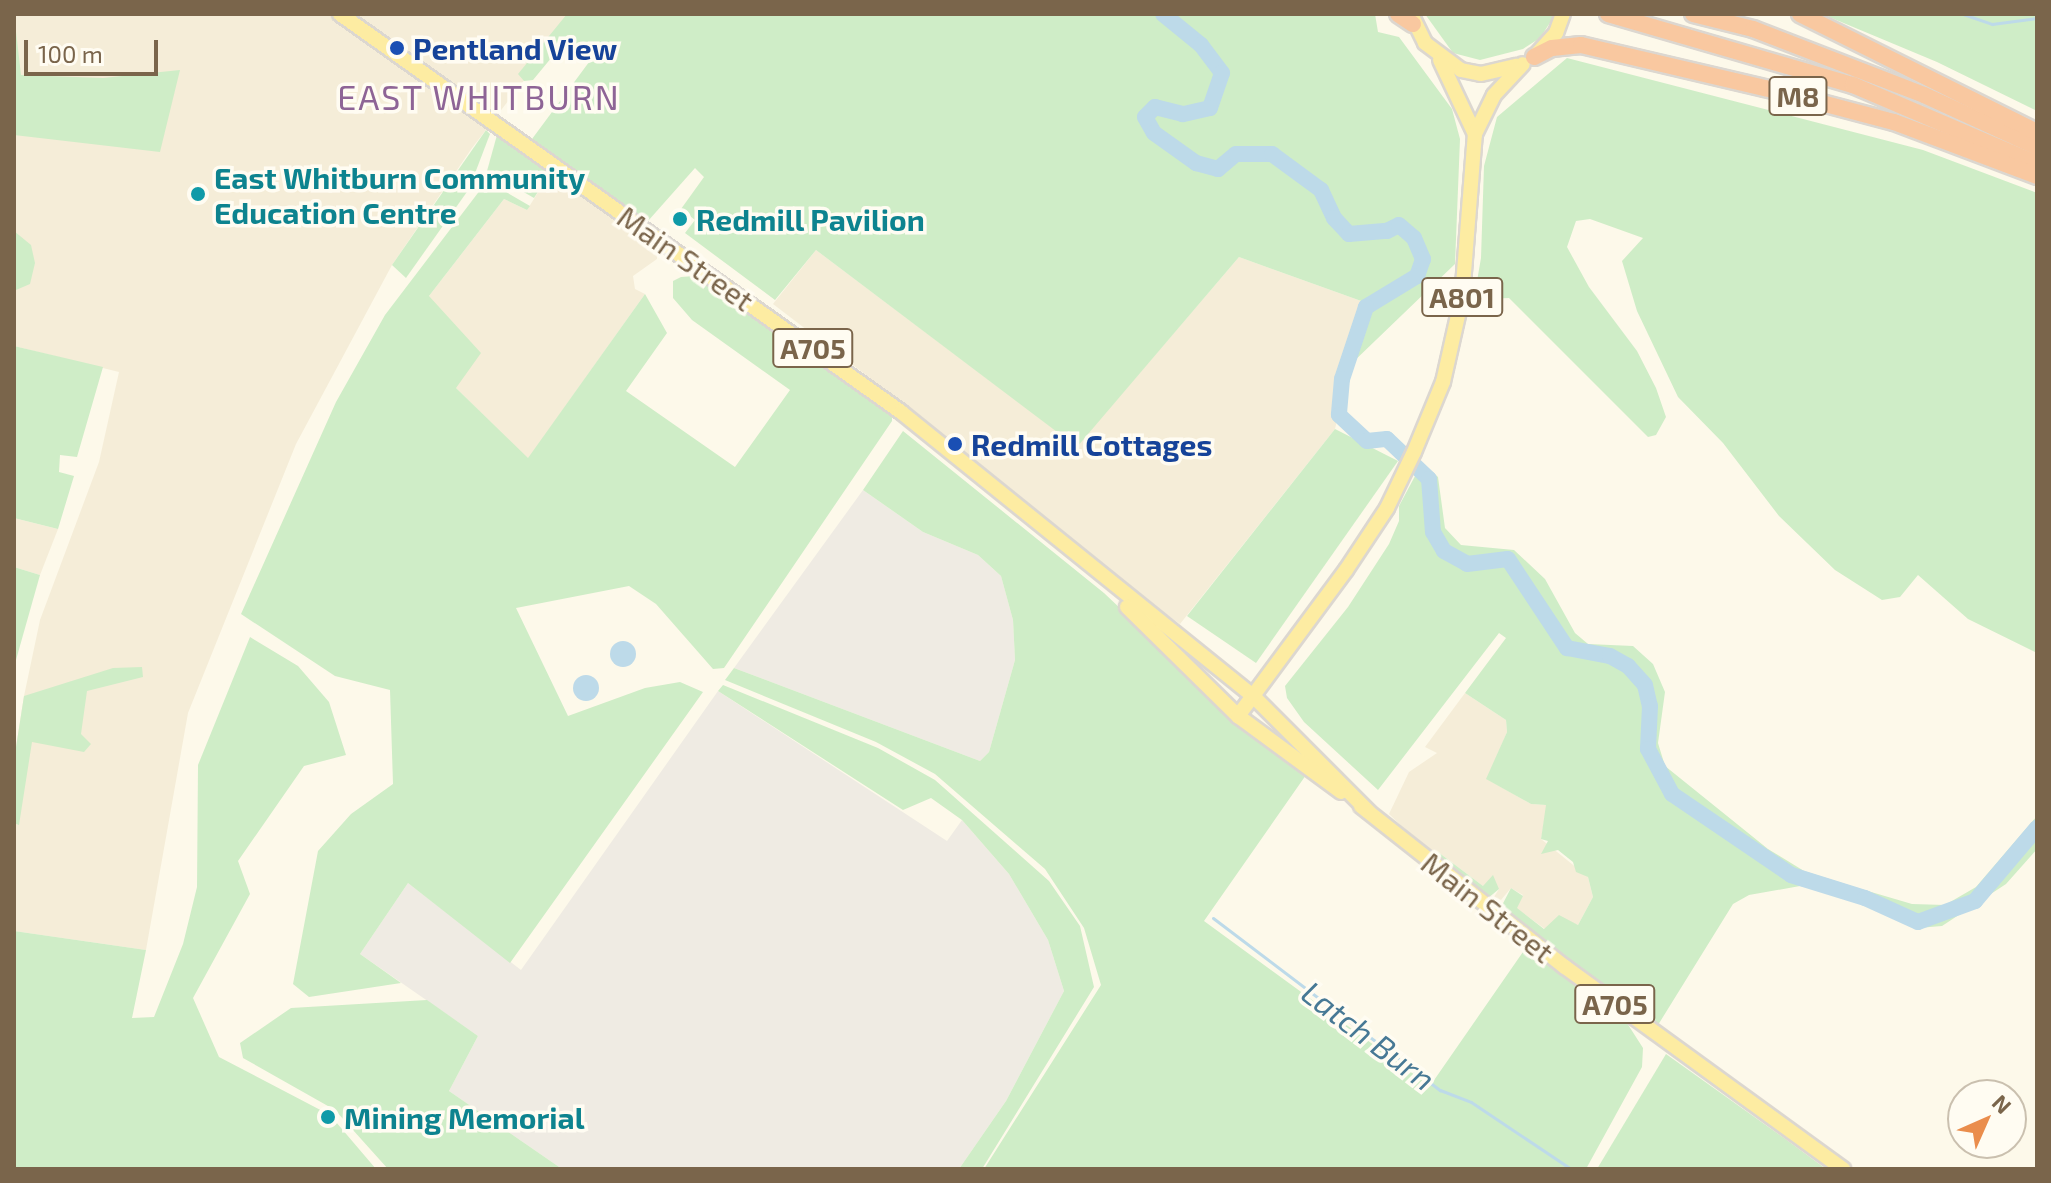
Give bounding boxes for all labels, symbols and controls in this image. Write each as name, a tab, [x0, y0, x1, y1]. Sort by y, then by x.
scale bar	[28, 24, 162, 74]
place label: Pentland View	[413, 30, 618, 66]
text: 100 m	[38, 39, 103, 68]
marker: Pentland View	[388, 39, 406, 57]
road number: M8	[1768, 72, 1828, 120]
district label: EAST WHITBURN	[337, 77, 621, 117]
place label: East Whitburn Community Education Centre	[214, 159, 586, 230]
marker: East Whitburn Community Education Centre	[189, 185, 207, 203]
street label: Main Street	[611, 198, 761, 318]
place label: Redmill Pavilion	[696, 201, 925, 237]
marker: Redmill Pavilion	[671, 210, 689, 228]
road number: A801	[1420, 273, 1504, 321]
road number: A705	[771, 324, 855, 372]
place label: Redmill Cottages	[971, 426, 1213, 462]
marker: Redmill Cottages	[946, 435, 964, 453]
street label: Main Street	[1415, 844, 1561, 970]
water label: Latch Burn	[1295, 972, 1443, 1098]
road number: A705	[1573, 980, 1657, 1028]
north arrow	[1947, 1079, 2027, 1159]
text: N	[1988, 1089, 2017, 1118]
place label: Mining Memorial	[344, 1099, 585, 1135]
marker: Mining Memorial	[319, 1108, 337, 1126]

